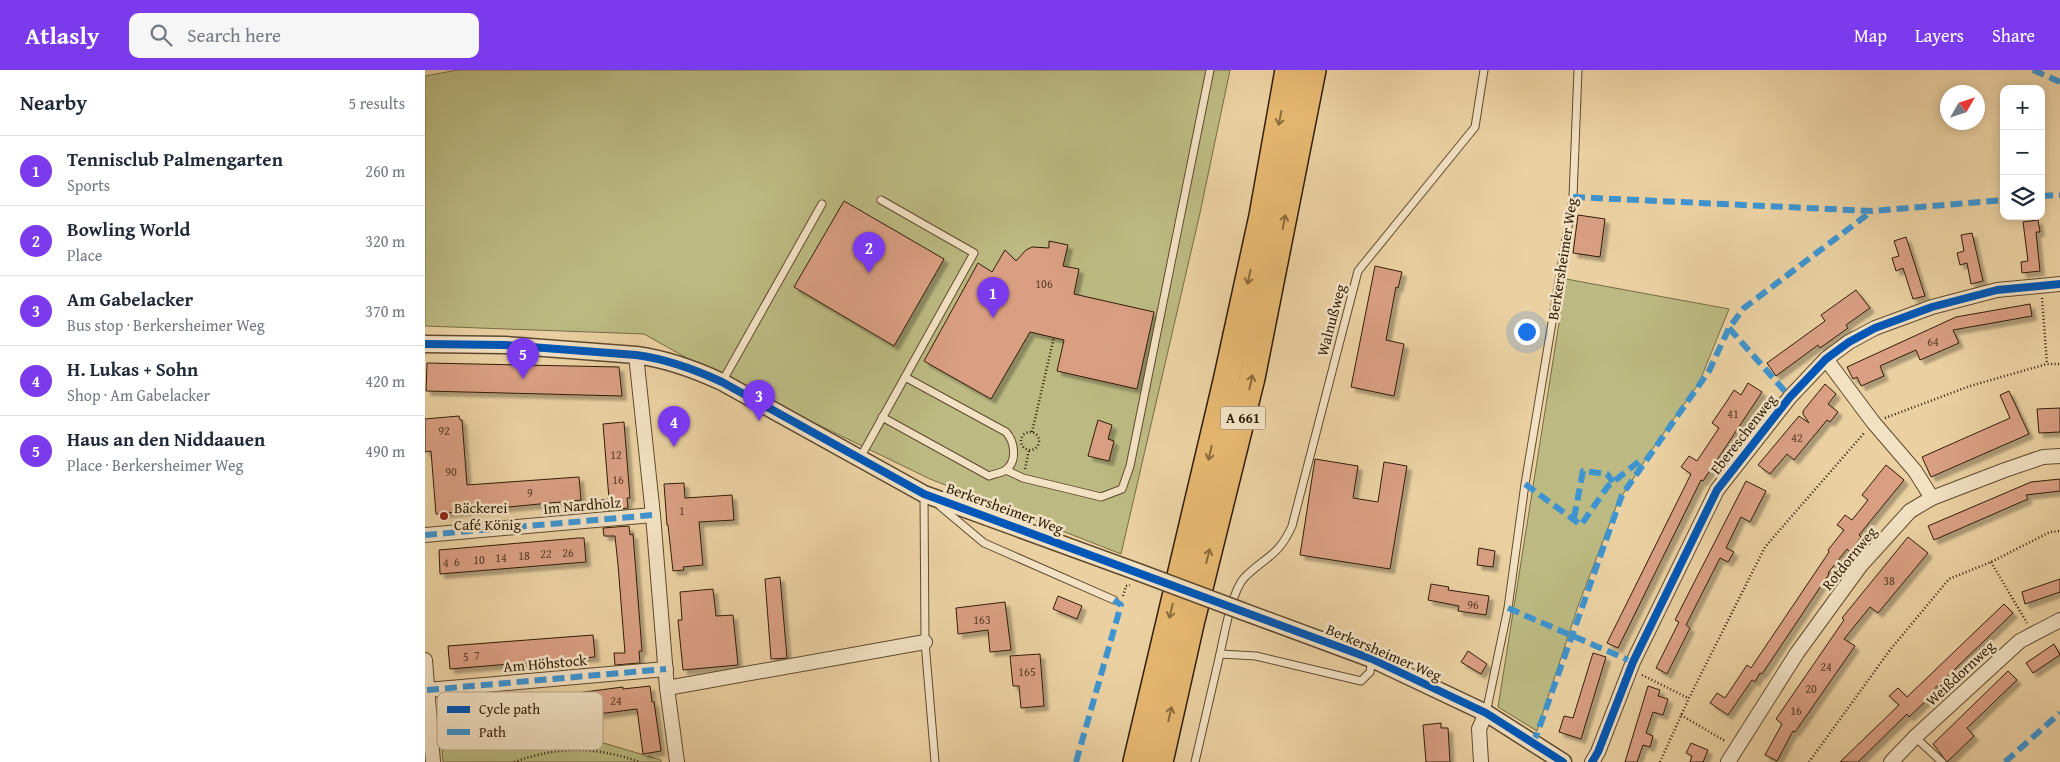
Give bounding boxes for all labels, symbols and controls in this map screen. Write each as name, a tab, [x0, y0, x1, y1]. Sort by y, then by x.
search box	[129, 13, 479, 58]
text: Atlasly	[25, 18, 99, 53]
icon: search	[147, 21, 175, 49]
text: Search here	[187, 21, 281, 49]
text: Map	[1854, 22, 1887, 49]
text: Layers	[1915, 22, 1964, 49]
text: Share	[1992, 22, 2035, 49]
north arrow	[1940, 85, 1985, 130]
map controls	[2000, 85, 2045, 220]
button: +	[2000, 85, 2045, 130]
text: Nearby	[20, 87, 87, 118]
text: 5 results	[348, 91, 405, 115]
one-way arrow	[1275, 110, 1285, 126]
button: −	[2000, 130, 2045, 175]
text: Tennisclub Palmengarten	[67, 145, 283, 173]
text: 1	[32, 159, 40, 183]
text: 260 m	[365, 159, 405, 183]
text: Sports	[67, 173, 110, 197]
button: layers	[2000, 175, 2045, 220]
street label: Berkersheimer Weg	[1542, 196, 1582, 322]
text: Bowling World	[67, 215, 191, 243]
one-way arrow	[1280, 215, 1289, 231]
text: 2	[32, 229, 40, 253]
text: 320 m	[365, 229, 405, 253]
pin: 2	[853, 232, 885, 273]
text: Place	[67, 243, 102, 267]
one-way arrow	[1243, 269, 1253, 285]
house number: 106	[1035, 275, 1053, 292]
pin: 1	[977, 277, 1009, 318]
street label: Walnußweg	[1311, 281, 1351, 358]
text: Am Gabelacker	[67, 285, 193, 313]
text: 3	[32, 299, 40, 323]
text: 370 m	[365, 299, 405, 323]
text: Bus stop · Berkersheimer Weg	[67, 313, 265, 337]
your location	[1514, 319, 1540, 345]
house number: 64	[1927, 333, 1939, 350]
pin: 5	[507, 338, 539, 379]
text: H. Lukas + Sohn	[67, 355, 198, 383]
text: 4	[32, 369, 40, 393]
text: 420 m	[365, 369, 405, 393]
one-way arrow	[1247, 374, 1257, 390]
pin: 3	[743, 380, 775, 421]
text: Shop · Am Gabelacker	[67, 383, 210, 407]
street label: Ebereschenweg	[1705, 389, 1781, 478]
house number: 41	[1727, 405, 1739, 422]
pin: 4	[658, 406, 690, 447]
road number: A 661	[1221, 406, 1265, 429]
house number: 92	[438, 422, 450, 439]
text: Haus an den Niddaauen	[67, 425, 265, 453]
house number: 42	[1791, 429, 1803, 446]
text: 5	[32, 439, 40, 463]
text: 490 m	[365, 439, 405, 463]
one-way arrow	[1205, 445, 1214, 461]
house number: 12	[610, 446, 622, 463]
text: Place · Berkersheimer Weg	[67, 453, 244, 477]
house number: 90	[445, 463, 457, 480]
house number: 16	[612, 471, 624, 488]
street label: Berkersheimer Weg	[943, 477, 1067, 539]
house number: 9	[527, 484, 533, 501]
street label: Im Nardholz	[542, 491, 622, 519]
place label: Bäckerei Café König	[454, 497, 522, 535]
house number: 1	[679, 502, 685, 519]
marker: Bäckerei Café König	[438, 510, 450, 522]
street label: Rotdornweg	[1817, 521, 1882, 594]
house number: 26	[562, 544, 574, 561]
house number: 22	[540, 545, 552, 562]
house number: 18	[518, 547, 530, 564]
house number: 14	[495, 549, 507, 566]
one-way arrow	[1204, 549, 1214, 565]
house number: 10	[473, 551, 485, 568]
house number: 6	[454, 553, 460, 570]
house number: 4	[443, 554, 449, 571]
house number: 38	[1883, 572, 1895, 589]
house number: 96	[1467, 596, 1479, 613]
one-way arrow	[1166, 602, 1175, 618]
house number: 163	[973, 611, 991, 628]
street label: Berkersheimer Weg	[1323, 618, 1445, 686]
street label: Weißdornweg	[1921, 635, 1999, 710]
house number: 7	[474, 647, 480, 664]
house number: 5	[463, 648, 469, 665]
street label: Am Höhstock	[502, 649, 588, 677]
house number: 24	[1820, 658, 1832, 675]
house number: 165	[1018, 663, 1036, 680]
house number: 20	[1805, 680, 1817, 697]
legend	[437, 692, 603, 750]
house number: 24	[610, 692, 622, 709]
text: Cycle path	[479, 699, 540, 719]
house number: 16	[1790, 702, 1802, 719]
one-way arrow	[1166, 707, 1175, 723]
text: Path	[479, 722, 506, 742]

